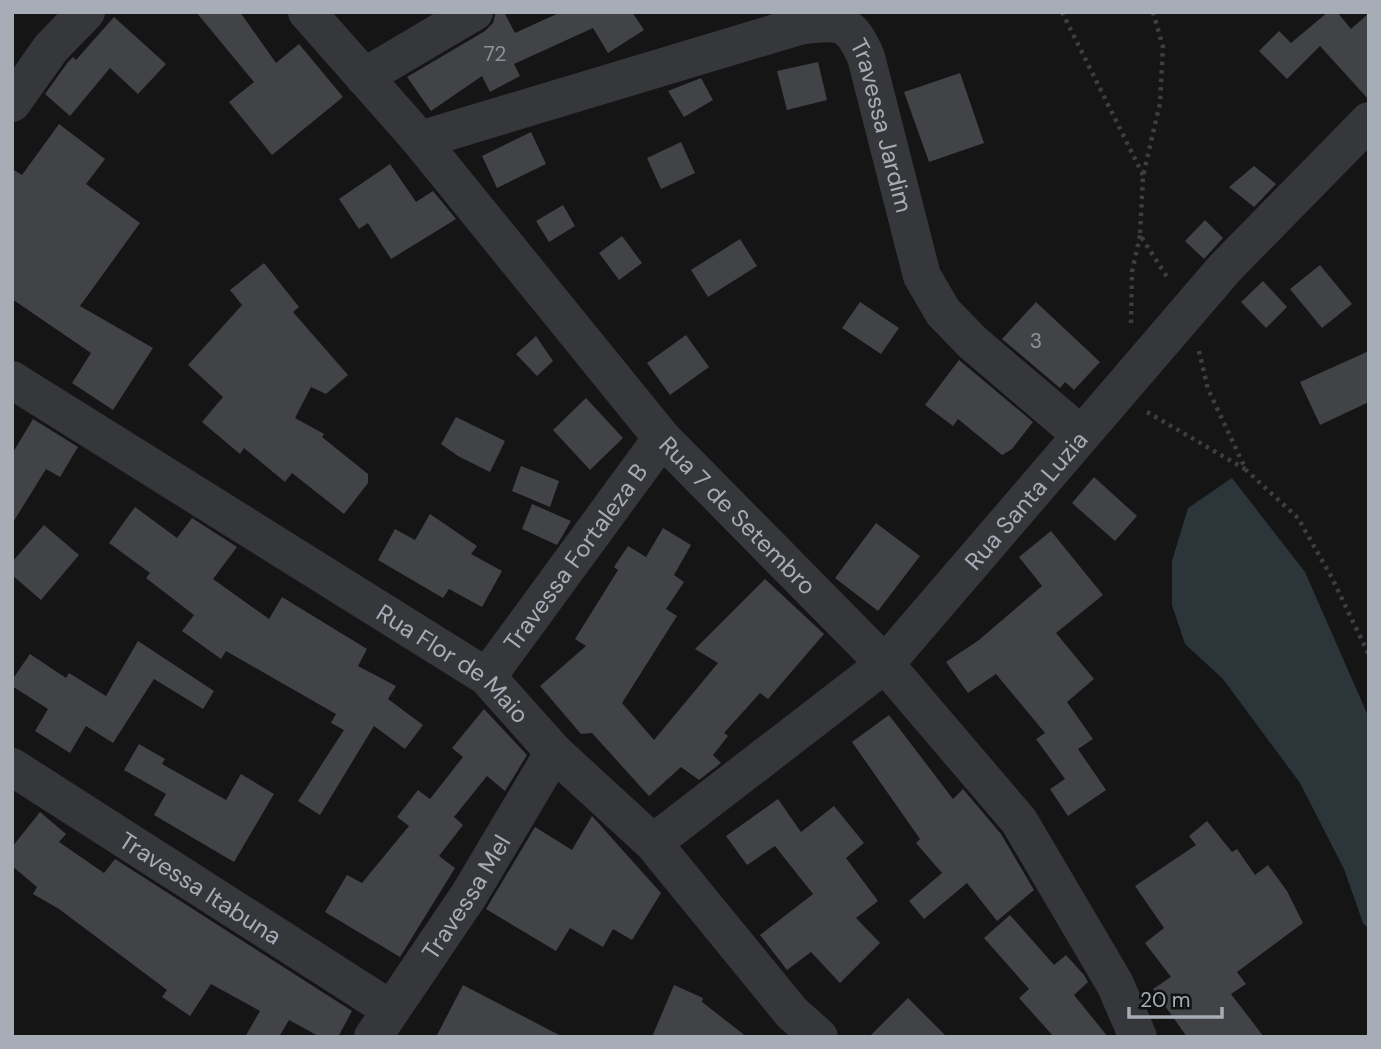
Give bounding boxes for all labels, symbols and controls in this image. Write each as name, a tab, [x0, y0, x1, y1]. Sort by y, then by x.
street label: Travessa Jardim	[844, 33, 921, 215]
house number: 72	[484, 40, 506, 68]
house number: 3	[1030, 327, 1042, 355]
street label: Rua Santa Luzia	[957, 424, 1094, 576]
street label: Rua 7 de Setembro	[653, 429, 823, 601]
street label: Travessa Fortaleza B	[496, 457, 654, 657]
street label: Rua Flor de Maio	[371, 597, 536, 730]
street label: Travessa Itabuna	[114, 824, 288, 951]
street label: Travessa Mel	[414, 829, 517, 965]
scale bar	[1129, 976, 1222, 1020]
text: 20 m	[1140, 986, 1191, 1014]

